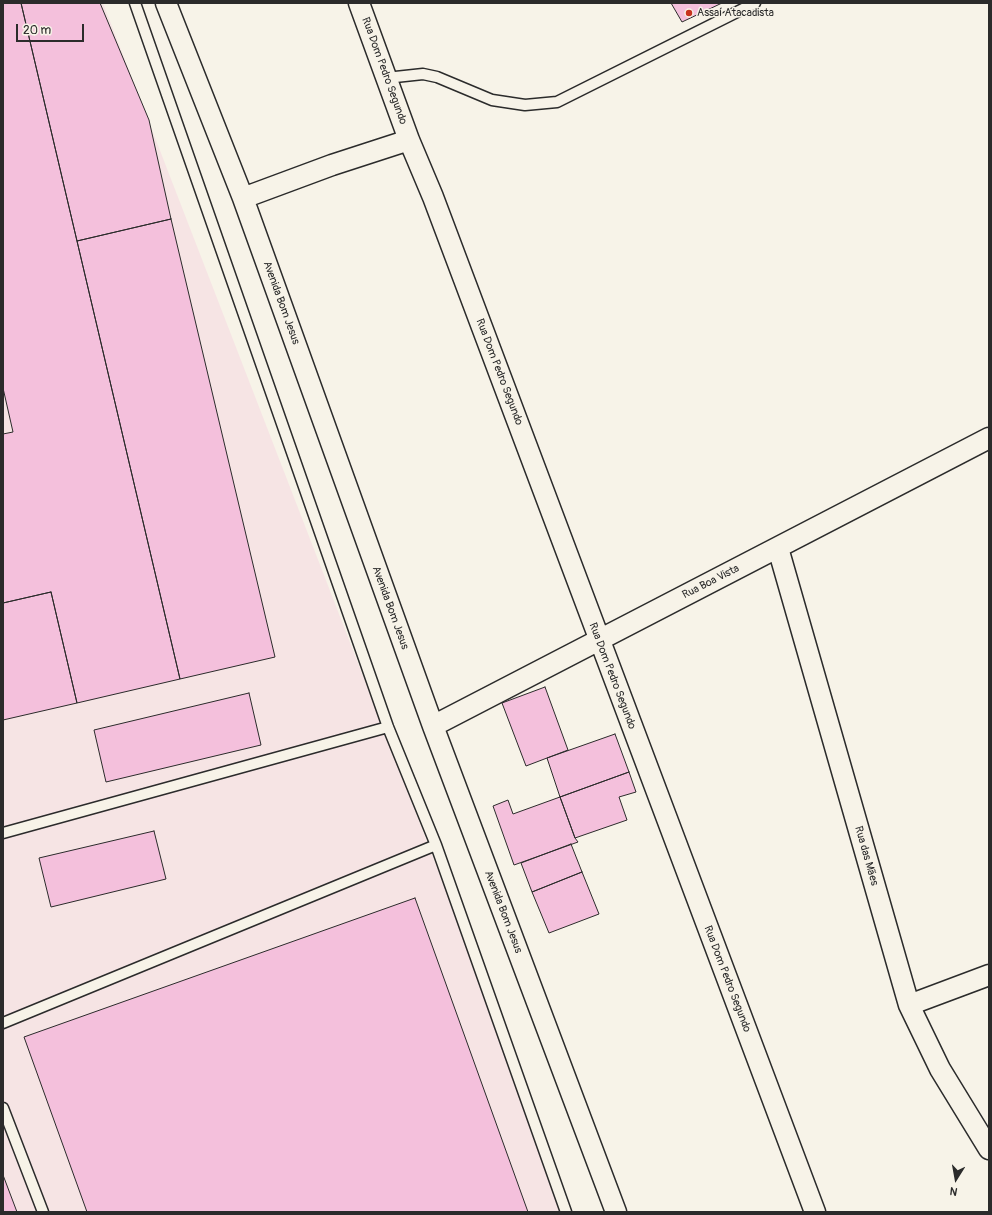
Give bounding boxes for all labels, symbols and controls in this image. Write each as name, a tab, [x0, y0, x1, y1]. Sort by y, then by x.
place label: Assaí Atacadista	[697, 6, 774, 20]
marker: Assaí Atacadista	[684, 8, 694, 18]
scale bar	[18, 16, 86, 42]
street label: Rua Dom Pedro Segundo	[358, 16, 410, 126]
text: 20 m	[23, 23, 51, 38]
street label: Avenida Bom Jesus	[260, 260, 302, 346]
street label: Rua Dom Pedro Segundo	[473, 317, 525, 427]
street label: Rua Boa Vista	[680, 562, 742, 602]
street label: Avenida Bom Jesus	[369, 565, 411, 651]
street label: Rua Dom Pedro Segundo	[586, 621, 638, 731]
street label: Rua das Mães	[851, 825, 881, 887]
street label: Avenida Bom Jesus	[481, 869, 525, 955]
street label: Rua Dom Pedro Segundo	[701, 924, 753, 1034]
north arrow	[936, 1159, 976, 1199]
text: N	[949, 1184, 959, 1198]

